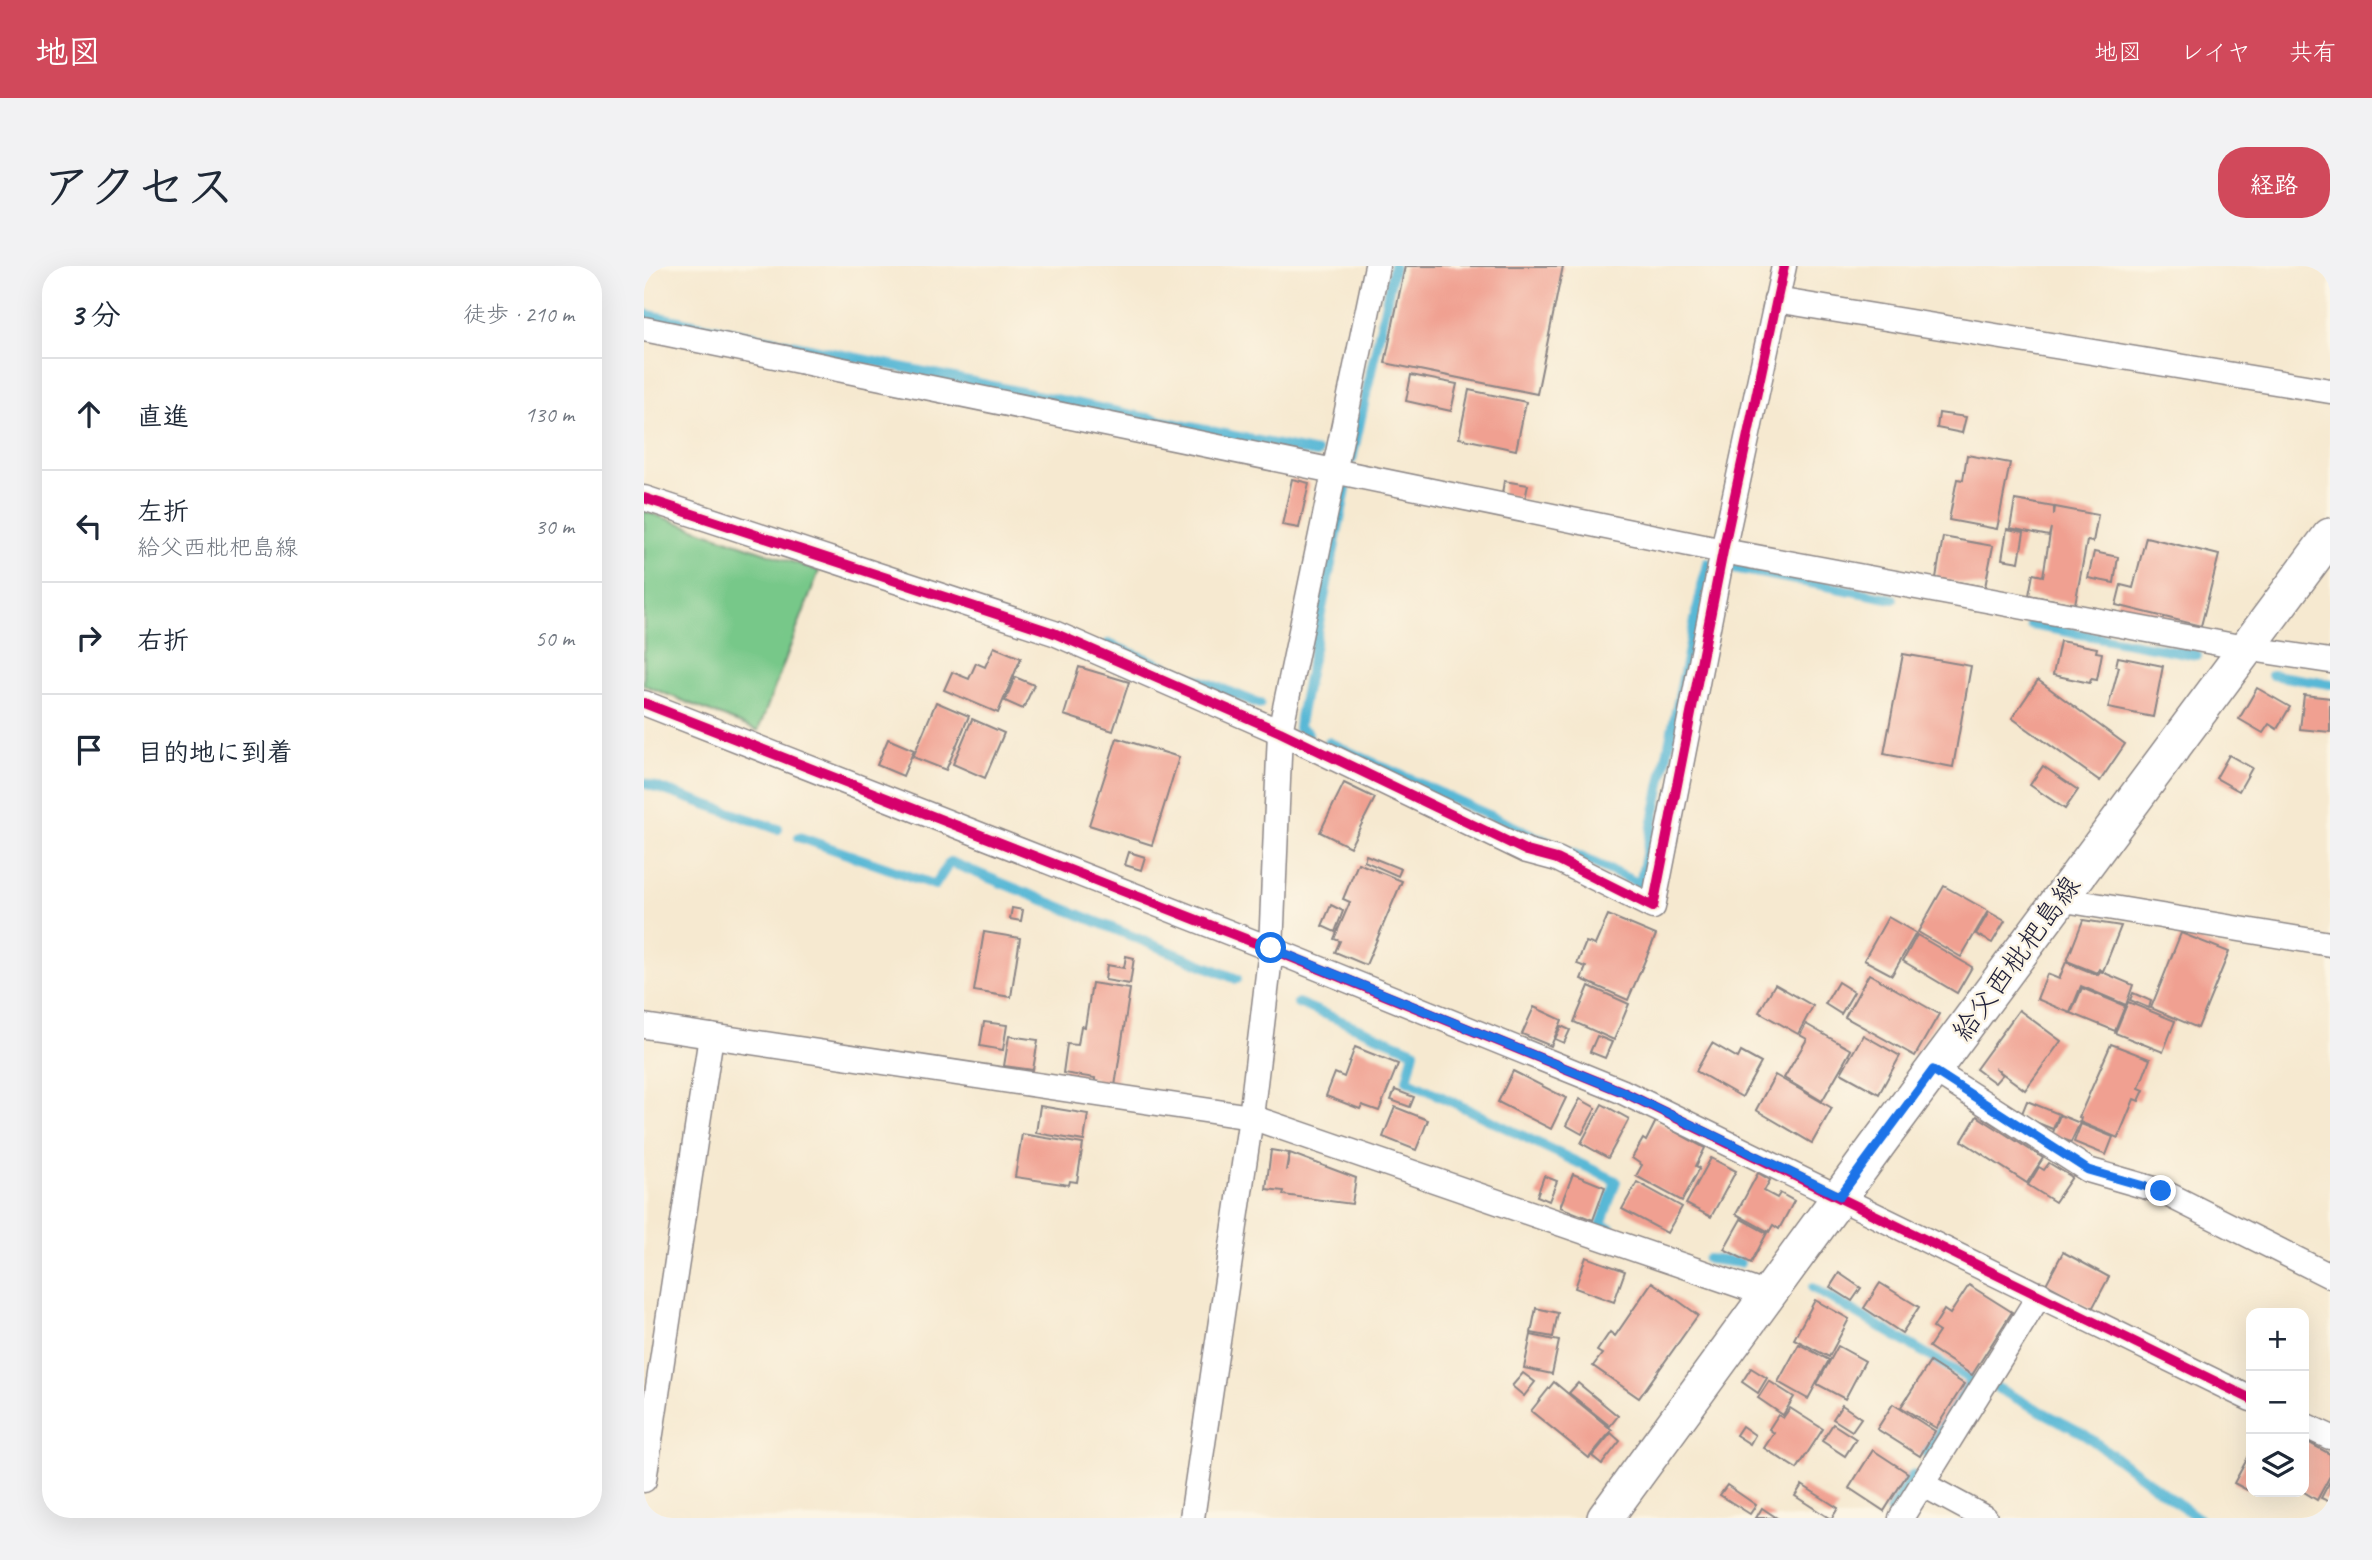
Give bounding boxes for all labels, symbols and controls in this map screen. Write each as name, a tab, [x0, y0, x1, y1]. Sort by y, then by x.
text: 地図	[35, 31, 101, 73]
text: 地図	[2094, 37, 2142, 67]
text: レイヤ	[2180, 37, 2251, 67]
text: 共有	[2289, 37, 2337, 67]
button: 経路	[2218, 147, 2330, 218]
text: アクセス	[42, 156, 235, 218]
text: 3 分	[70, 296, 121, 334]
text: 徒歩 · 210 m	[463, 300, 574, 329]
icon: ahead	[70, 395, 108, 433]
text: 直進	[137, 400, 189, 433]
text: 130 m	[525, 400, 574, 429]
text: 左折	[137, 495, 189, 528]
icon: left	[70, 507, 108, 545]
text: 30 m	[535, 512, 574, 541]
text: 給父西枇杷島線	[137, 533, 298, 562]
icon: right	[70, 619, 108, 657]
text: 右折	[137, 624, 189, 657]
text: 50 m	[535, 624, 574, 653]
icon: arrive	[70, 731, 108, 769]
text: 目的地に到着	[137, 736, 293, 769]
street label: 給父西枇杷島線	[1944, 868, 2088, 1048]
route start	[1255, 932, 1286, 963]
route end	[2145, 1175, 2176, 1206]
map controls	[2246, 1308, 2309, 1497]
button: +	[2246, 1308, 2309, 1371]
button: −	[2246, 1371, 2309, 1434]
button: layers	[2246, 1434, 2309, 1497]

